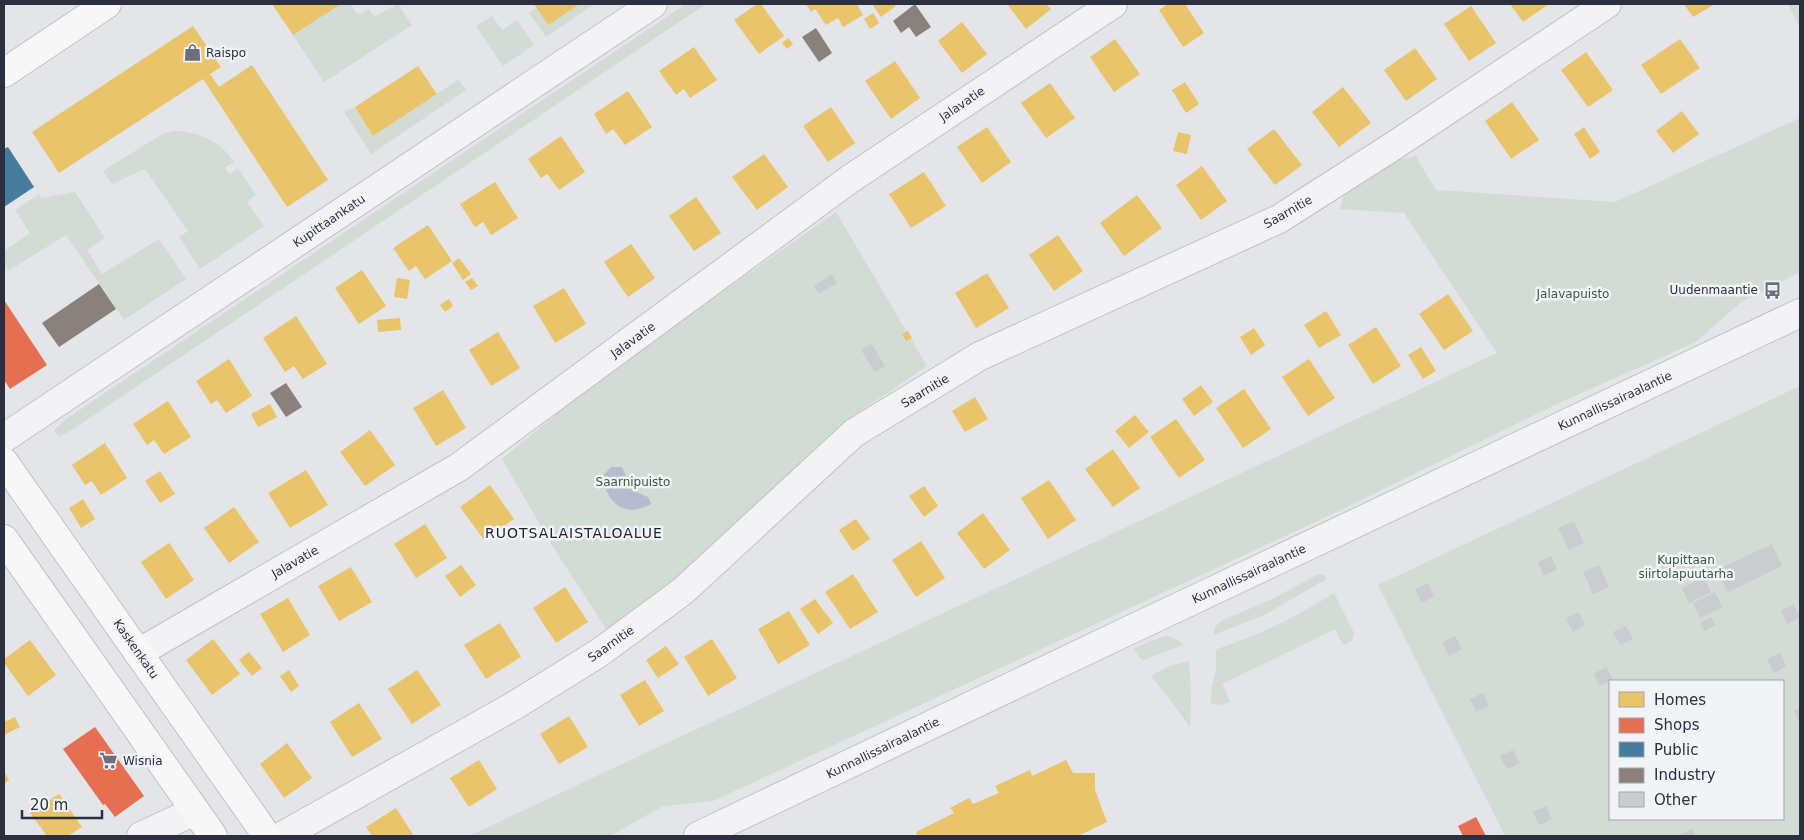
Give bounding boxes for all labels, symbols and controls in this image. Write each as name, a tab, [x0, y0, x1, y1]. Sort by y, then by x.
shop icon: Raispo	[182, 43, 202, 63]
place label: Raispo	[206, 46, 246, 60]
street label: Jalavatie	[936, 84, 987, 125]
street label: Kupittaankatu	[290, 192, 368, 250]
street label: Saarnitie	[1261, 193, 1315, 231]
bus stop icon: Uudenmaantie	[1762, 280, 1782, 300]
place label: Uudenmaantie	[1670, 283, 1758, 297]
park label: Jalavapuisto	[1536, 287, 1609, 301]
street label: Jalavatie	[607, 319, 658, 361]
street label: Kunnallissairaalantie	[1556, 368, 1674, 434]
street label: Saarnitie	[898, 371, 952, 411]
park label: Saarnipuisto	[596, 475, 670, 489]
district label: RUOTSALAISTALOALUE	[485, 525, 663, 541]
street label: Kunnallissairaalantie	[1190, 541, 1308, 607]
street label: Jalavatie	[268, 543, 321, 581]
park label: Kupittaan siirtolapuutarha	[1638, 553, 1734, 581]
street label: Kaskenkatu	[110, 617, 162, 681]
street label: Saarnitie	[585, 623, 637, 665]
legend	[1609, 680, 1784, 820]
text: Homes	[1654, 691, 1706, 709]
street label: Kunnallissairaalantie	[824, 715, 942, 781]
text: Shops	[1654, 716, 1700, 734]
text: Public	[1654, 741, 1698, 759]
supermarket icon: Wisnia	[99, 751, 119, 771]
place label: Wisnia	[123, 754, 162, 768]
text: Industry	[1654, 766, 1716, 784]
scale bar	[22, 788, 102, 820]
text: Other	[1654, 791, 1697, 809]
text: 20 m	[30, 796, 68, 814]

